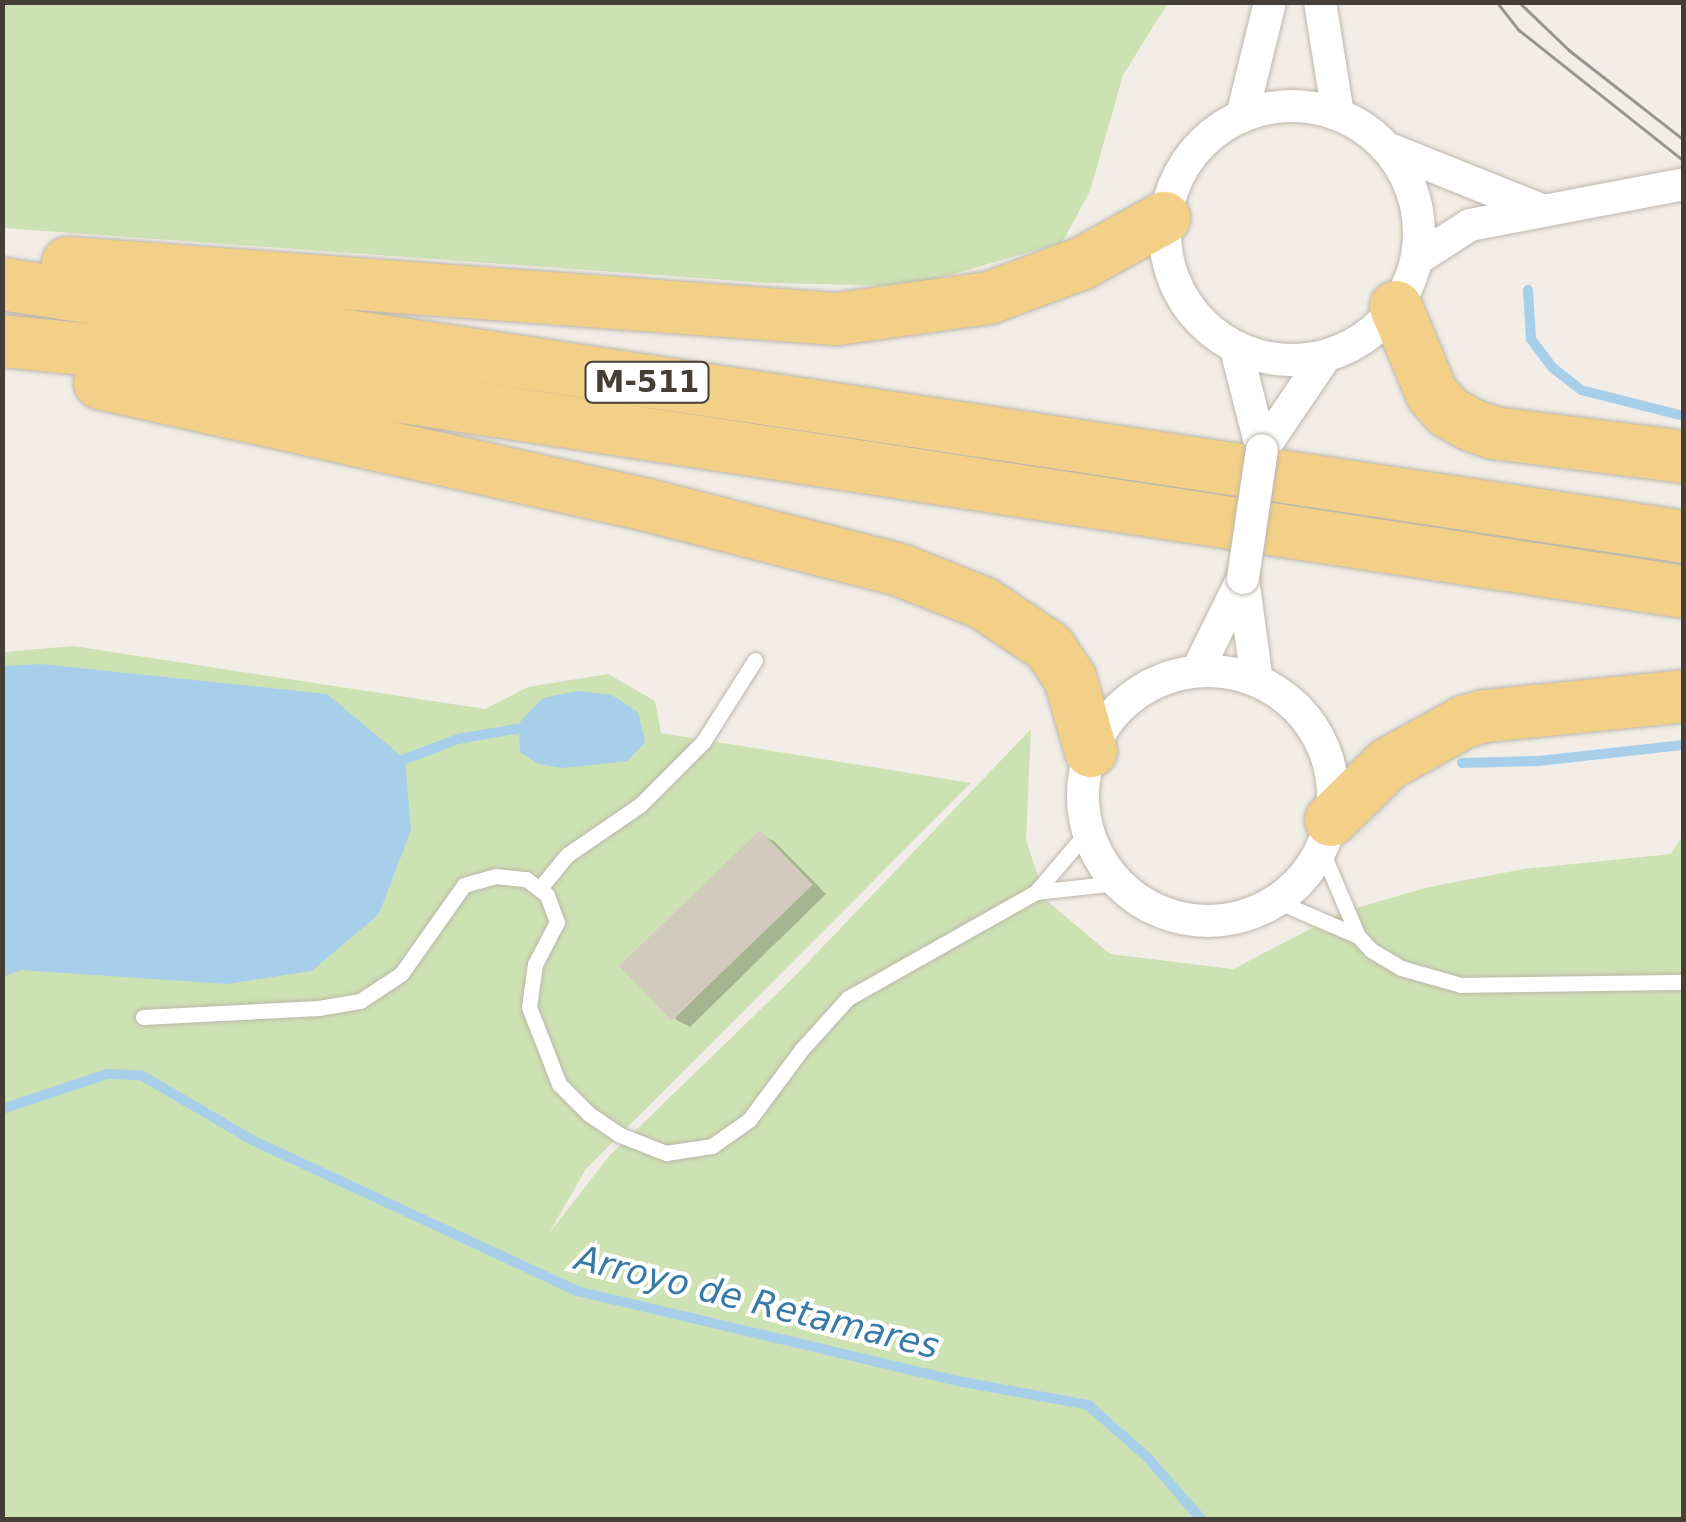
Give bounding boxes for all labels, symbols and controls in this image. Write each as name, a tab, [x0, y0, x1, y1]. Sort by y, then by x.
road number: M-511	[584, 357, 710, 407]
water label: Arroyo de Retamares	[571, 1237, 943, 1367]

